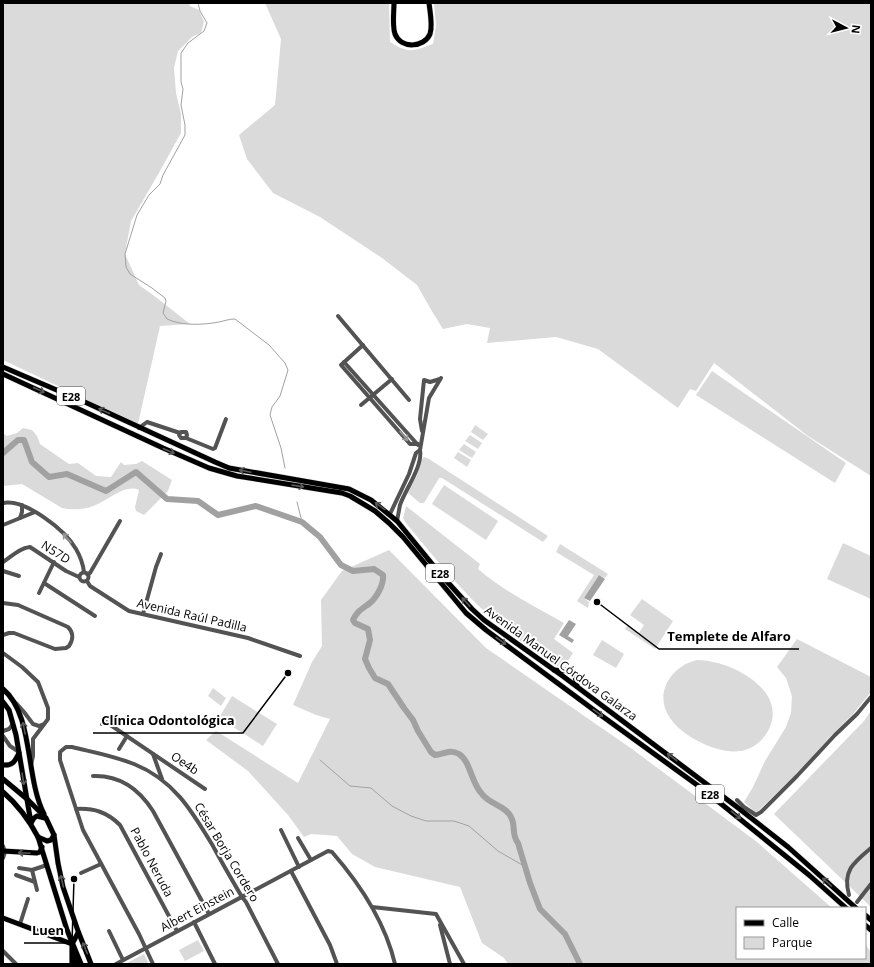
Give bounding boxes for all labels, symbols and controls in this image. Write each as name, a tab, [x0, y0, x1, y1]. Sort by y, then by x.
north arrow	[826, 8, 866, 48]
text: N	[848, 24, 864, 35]
one-way arrow	[32, 387, 44, 394]
road number: E28	[57, 387, 85, 405]
one-way arrow	[98, 407, 110, 414]
one-way arrow	[399, 431, 408, 441]
one-way arrow	[163, 448, 175, 455]
one-way arrow	[239, 467, 252, 475]
one-way arrow	[291, 482, 304, 490]
one-way arrow	[374, 502, 385, 510]
one-way arrow	[63, 533, 72, 543]
street label: N57D	[38, 536, 74, 568]
road number: E28	[426, 564, 454, 582]
street label: Avenida Raúl Padilla	[135, 594, 249, 636]
one-way arrow	[462, 598, 471, 608]
street label: Avenida Manuel Córdova Galarza	[481, 602, 641, 724]
callout: Templete de Alfaro	[659, 624, 799, 649]
text: Templete de Alfaro	[667, 627, 791, 645]
one-way arrow	[495, 637, 506, 645]
callout: Clínica Odontológica	[93, 708, 243, 733]
one-way arrow	[592, 709, 603, 717]
text: Clínica Odontológica	[101, 711, 235, 729]
one-way arrow	[20, 721, 28, 734]
street label: Oe4b	[168, 747, 202, 779]
one-way arrow	[666, 753, 677, 761]
one-way arrow	[20, 772, 28, 785]
road number: E28	[696, 785, 724, 803]
street label: César Borja Cordero	[191, 799, 263, 905]
one-way arrow	[731, 811, 742, 819]
street label: Pablo Neruda	[127, 824, 177, 900]
one-way arrow	[18, 849, 31, 856]
one-way arrow	[58, 874, 65, 887]
one-way arrow	[822, 878, 832, 887]
street label: Albert Einstein	[157, 882, 237, 936]
legend	[736, 907, 866, 959]
text: Calle	[772, 914, 799, 931]
callout: Luen	[24, 918, 72, 943]
text: Luen	[32, 921, 64, 939]
text: Parque	[772, 934, 812, 951]
one-way arrow	[80, 943, 88, 955]

